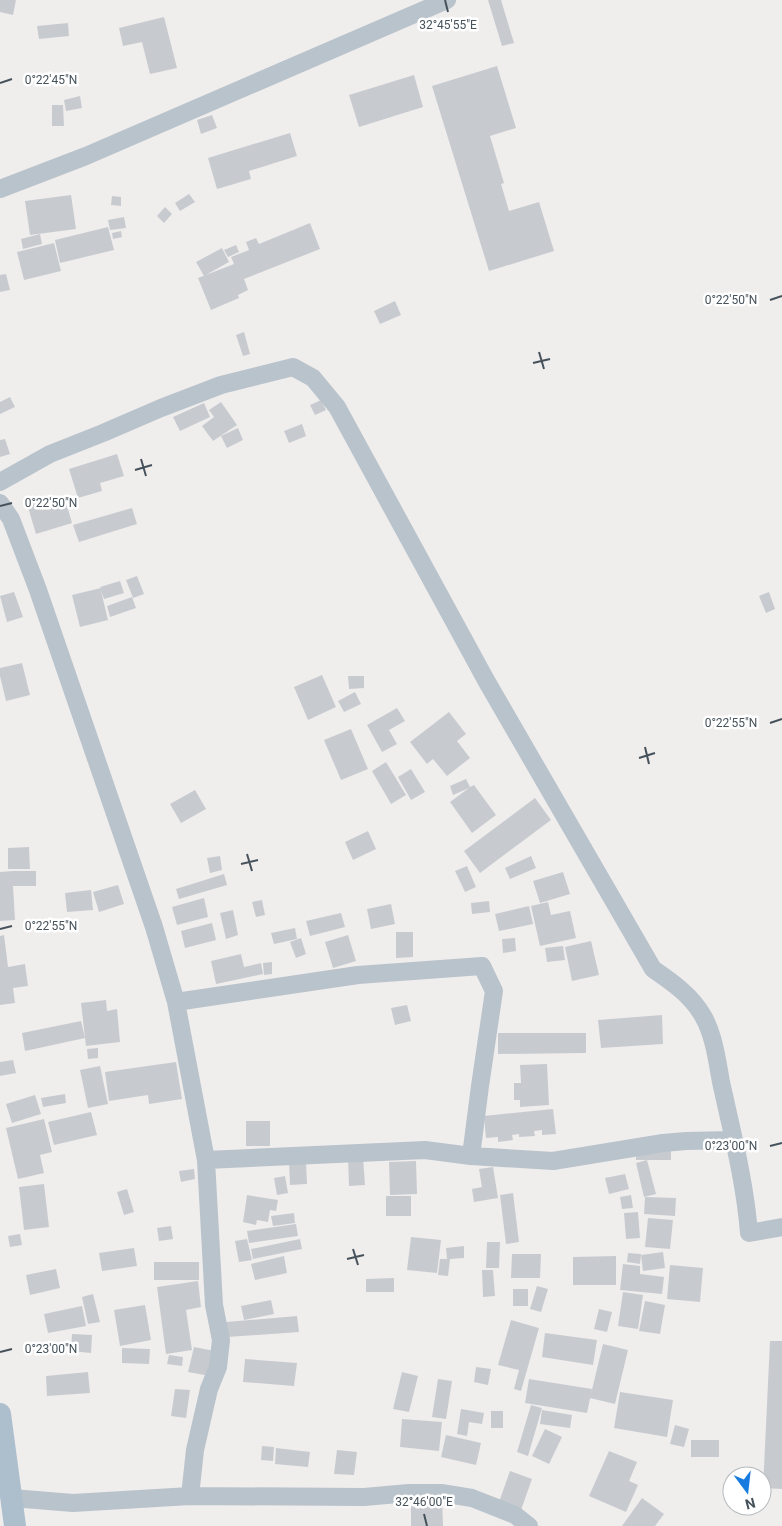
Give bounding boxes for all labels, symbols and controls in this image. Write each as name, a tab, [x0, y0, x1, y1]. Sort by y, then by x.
text: 32°45'55"E	[419, 18, 477, 32]
text: 0°22'45"N	[25, 73, 77, 87]
text: 0°22'50"N	[705, 293, 757, 307]
text: 0°22'50"N	[25, 496, 77, 510]
text: 0°22'55"N	[705, 716, 757, 730]
text: 0°22'55"N	[25, 919, 77, 933]
text: 0°23'00"N	[705, 1139, 757, 1153]
text: 0°23'00"N	[25, 1342, 77, 1356]
north arrow	[722, 1466, 772, 1516]
text: 32°46'00"E	[395, 1495, 453, 1509]
text: N	[744, 1495, 757, 1513]

